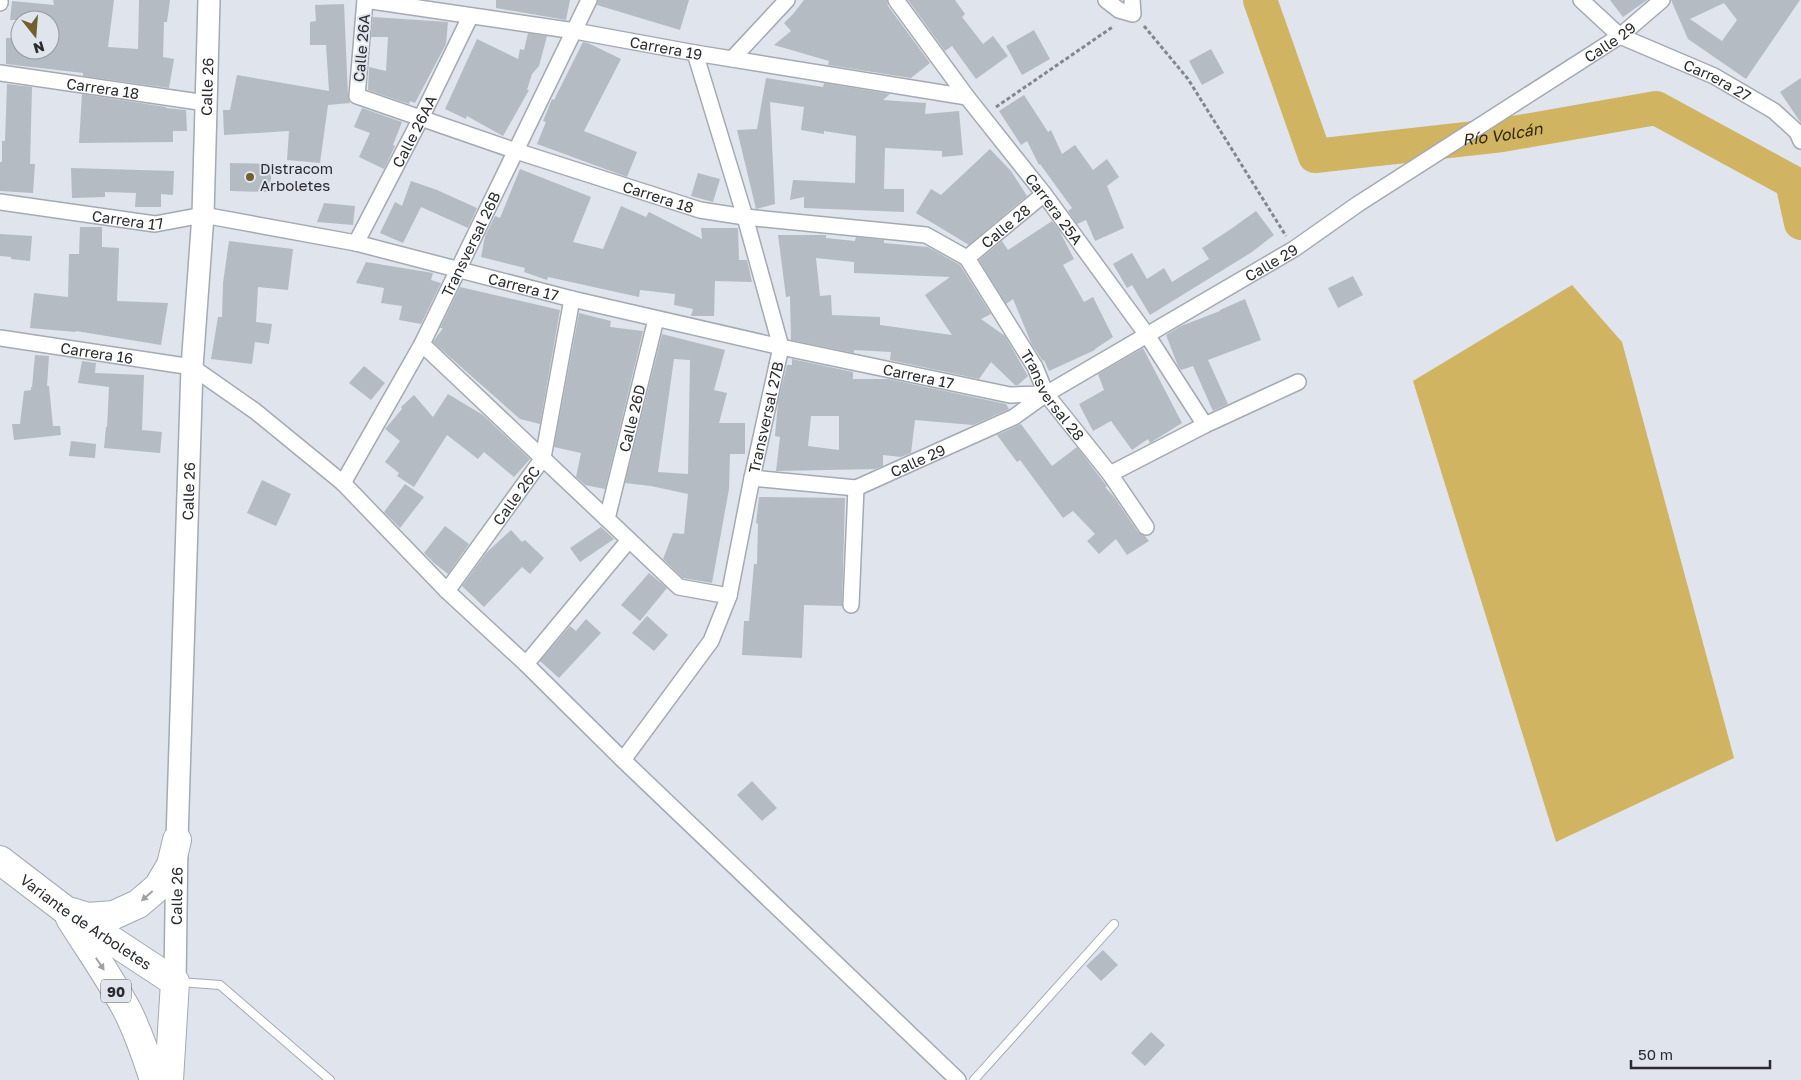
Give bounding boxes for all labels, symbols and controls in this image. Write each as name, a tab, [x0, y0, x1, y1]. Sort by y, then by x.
north arrow	[10, 10, 60, 60]
street label: Calle 26A	[349, 13, 373, 83]
street label: Calle 29	[1581, 18, 1639, 66]
street label: Carrera 19	[629, 32, 704, 63]
text: N	[31, 38, 47, 58]
street label: Carrera 27	[1681, 55, 1754, 105]
street label: Calle 26	[197, 57, 216, 116]
street label: Carrera 18	[65, 74, 141, 102]
street label: Calle 26AA	[388, 92, 440, 170]
water label: Río Volcán	[1461, 118, 1545, 149]
place label: Distracom Arboletes	[260, 159, 333, 194]
street label: Carrera 25A	[1022, 169, 1087, 248]
marker: Distracom Arboletes	[244, 171, 256, 183]
street label: Carrera 18	[621, 177, 696, 216]
street label: Transversal 26B	[437, 188, 504, 300]
street label: Calle 28	[977, 200, 1034, 252]
street label: Carrera 17	[91, 206, 165, 233]
street label: Calle 29	[1241, 240, 1301, 285]
street label: Carrera 17	[486, 269, 561, 304]
street label: Carrera 16	[59, 338, 134, 367]
street label: Transversal 28	[1017, 346, 1088, 444]
street label: Transversal 27B	[744, 360, 787, 475]
street label: Carrera 17	[881, 360, 956, 392]
street label: Calle 26D	[615, 382, 649, 454]
street label: Calle 29	[887, 440, 948, 481]
street label: Calle 26	[178, 462, 198, 521]
street label: Calle 26C	[489, 462, 543, 528]
street label: Calle 26	[167, 867, 186, 925]
street label: Variante de Arboletes	[17, 870, 155, 973]
one-way arrow	[141, 891, 154, 902]
one-way arrow	[95, 957, 105, 971]
road number: 90	[101, 979, 131, 1002]
scale bar	[1631, 1038, 1770, 1070]
text: 50 m	[1638, 1045, 1673, 1063]

